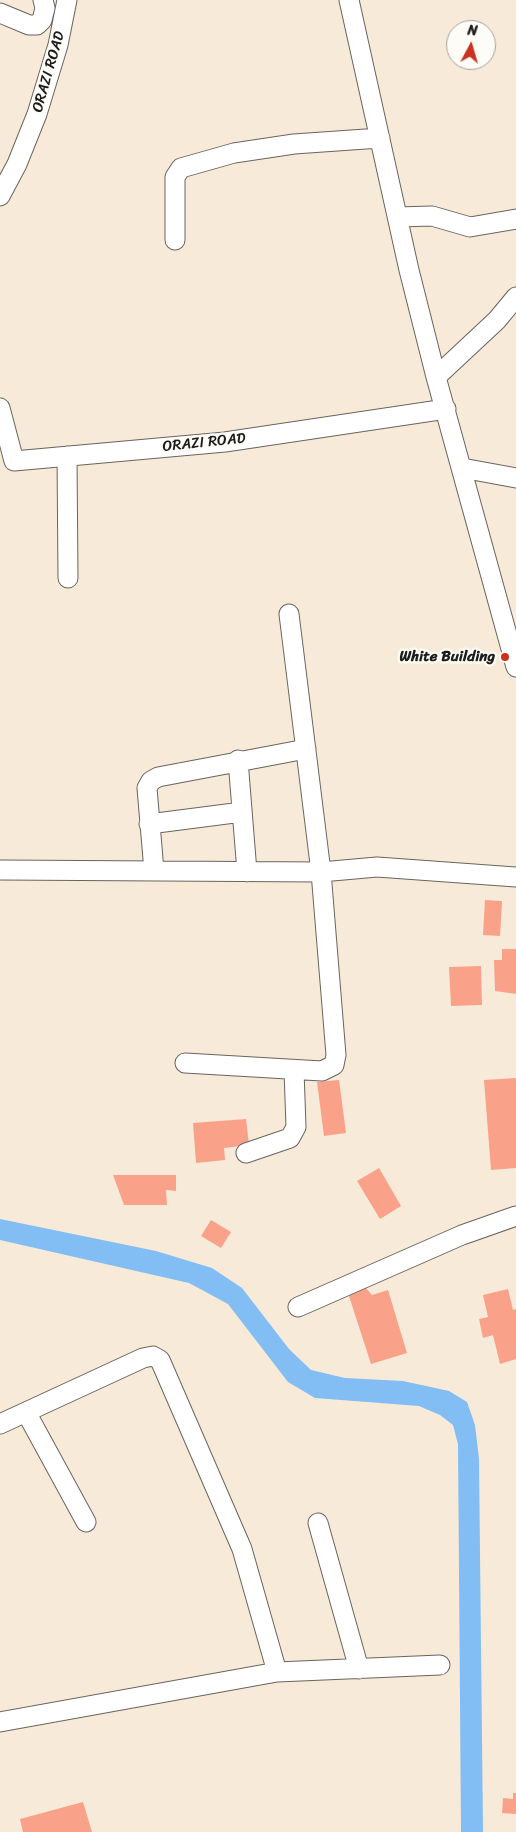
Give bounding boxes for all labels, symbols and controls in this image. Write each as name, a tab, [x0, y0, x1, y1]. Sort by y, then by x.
text: N	[466, 18, 479, 44]
north arrow	[446, 20, 496, 70]
street label: ORAZI ROAD	[29, 29, 69, 115]
street label: ORAZI ROAD	[162, 430, 246, 456]
place label: White Building	[400, 648, 495, 666]
marker: White Building	[499, 651, 511, 663]

